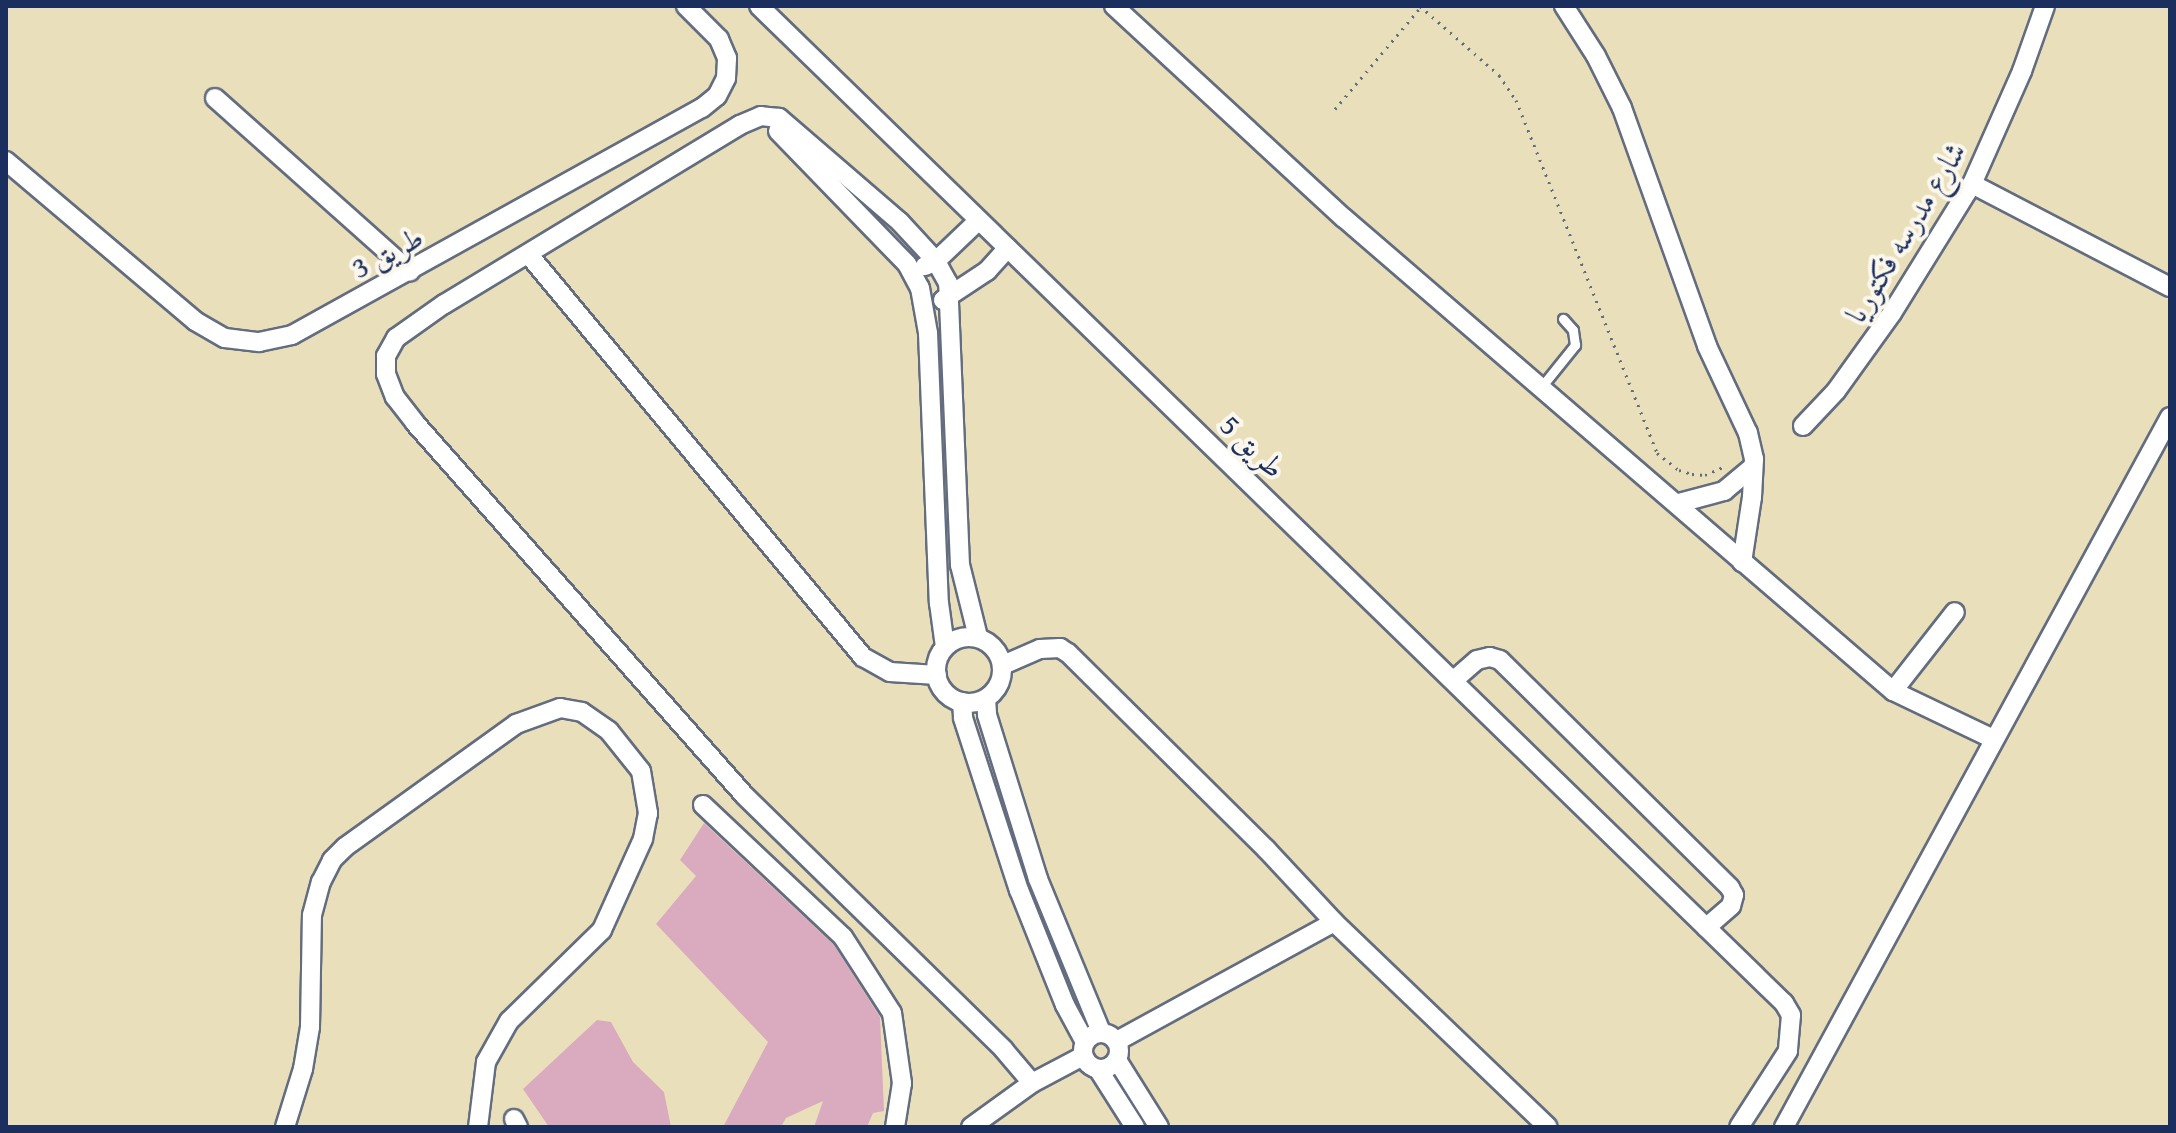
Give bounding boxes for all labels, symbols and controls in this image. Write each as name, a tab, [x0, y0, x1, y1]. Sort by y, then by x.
street label: شارع مدرسه فكتوريا	[1837, 135, 1973, 329]
street label: طريق 3	[345, 218, 429, 286]
street label: طريق 5	[1213, 407, 1293, 485]

